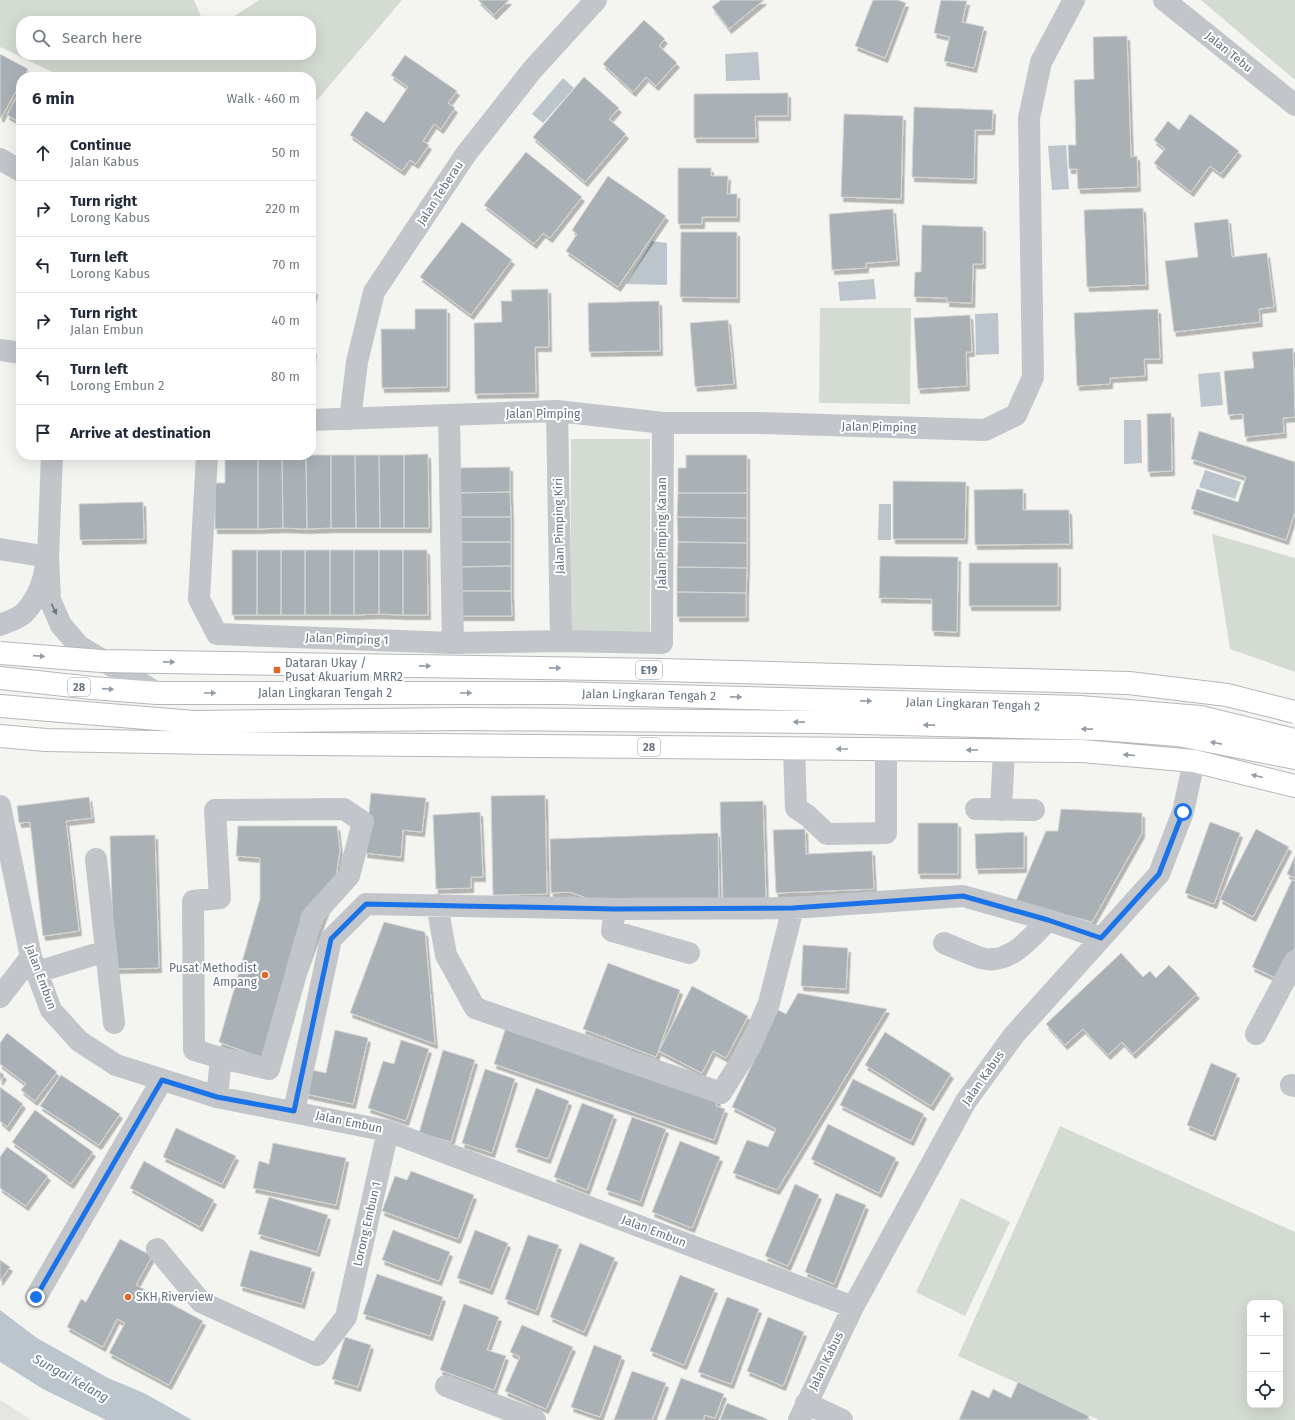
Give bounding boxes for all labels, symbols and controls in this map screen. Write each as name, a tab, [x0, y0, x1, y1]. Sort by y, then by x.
search box	[16, 16, 316, 60]
icon: search	[30, 27, 52, 49]
text: Search here	[62, 29, 142, 47]
street label: Jalan Tebu	[1203, 29, 1255, 75]
text: 6 min	[32, 88, 75, 109]
text: Walk · 460 m	[227, 91, 300, 106]
text: Continue	[70, 136, 131, 154]
icon: ahead	[32, 142, 54, 164]
text: 50 m	[272, 145, 300, 160]
text: Jalan Kabus	[70, 154, 139, 169]
street label: Jalan Teberau	[414, 158, 466, 228]
text: Turn right	[70, 192, 137, 210]
icon: right	[32, 198, 54, 220]
text: 220 m	[265, 201, 300, 216]
text: Lorong Kabus	[70, 210, 150, 225]
text: Turn left	[70, 248, 128, 266]
icon: left	[32, 254, 54, 276]
text: 70 m	[273, 257, 300, 272]
text: Lorong Kabus	[70, 266, 150, 281]
text: Turn right	[70, 304, 137, 322]
icon: right	[32, 310, 54, 332]
text: 40 m	[271, 313, 300, 328]
text: Jalan Embun	[70, 322, 144, 337]
text: Turn left	[70, 360, 128, 378]
icon: left	[32, 366, 54, 388]
text: 80 m	[271, 369, 300, 384]
text: Lorong Embun 2	[70, 378, 165, 393]
street label: Jalan Pimping	[506, 407, 581, 421]
street label: Jalan Pimping	[842, 419, 917, 435]
icon: arrive	[32, 422, 54, 444]
text: Arrive at destination	[70, 424, 211, 442]
street label: Jalan Pimping Kanan	[655, 477, 669, 589]
street label: Jalan Pimping Kiri	[551, 478, 567, 574]
one-way arrow	[51, 604, 57, 615]
street label: Jalan Pimping 1	[305, 631, 389, 647]
one-way arrow	[33, 653, 45, 660]
place label: Dataran Ukay / Pusat Akuarium MRR2	[285, 656, 403, 684]
one-way arrow	[163, 659, 176, 665]
road number: E19	[636, 661, 662, 679]
one-way arrow	[419, 663, 432, 669]
marker: Dataran Ukay / Pusat Akuarium MRR2	[272, 665, 282, 675]
one-way arrow	[549, 665, 562, 671]
road number: 28	[68, 678, 90, 696]
one-way arrow	[102, 686, 114, 693]
street label: Jalan Lingkaran Tengah 2	[258, 686, 392, 700]
street label: Jalan Lingkaran Tengah 2	[582, 687, 716, 703]
one-way arrow	[204, 690, 217, 696]
one-way arrow	[460, 690, 473, 696]
one-way arrow	[730, 694, 742, 701]
street label: Jalan Lingkaran Tengah 2	[906, 695, 1040, 713]
one-way arrow	[860, 698, 873, 704]
one-way arrow	[792, 719, 805, 725]
one-way arrow	[922, 722, 935, 728]
one-way arrow	[1080, 726, 1093, 732]
road number: 28	[638, 738, 660, 756]
one-way arrow	[1209, 739, 1222, 745]
one-way arrow	[835, 746, 848, 752]
one-way arrow	[965, 747, 978, 753]
one-way arrow	[1123, 752, 1135, 758]
one-way arrow	[1251, 773, 1263, 779]
route start	[1174, 803, 1192, 821]
street label: Jalan Embun	[23, 943, 59, 1011]
place label: Pusat Methodist Ampang	[169, 961, 258, 989]
marker: Pusat Methodist Ampang	[260, 970, 270, 980]
street label: Jalan Kabus	[959, 1048, 1007, 1108]
street label: Jalan Embun	[314, 1108, 384, 1136]
street label: Lorong Embun 1	[350, 1180, 384, 1268]
street label: Jalan Embun	[620, 1212, 688, 1250]
route end	[27, 1288, 45, 1306]
place label: SKH Riverview	[136, 1290, 213, 1304]
marker: SKH Riverview	[123, 1292, 133, 1302]
map controls	[1247, 1300, 1283, 1408]
button: +	[1247, 1300, 1283, 1336]
street label: Jalan Kabus	[806, 1329, 846, 1393]
button: −	[1247, 1336, 1283, 1372]
water label: Sungai Kelang	[30, 1351, 111, 1405]
button: locate	[1247, 1372, 1283, 1408]

